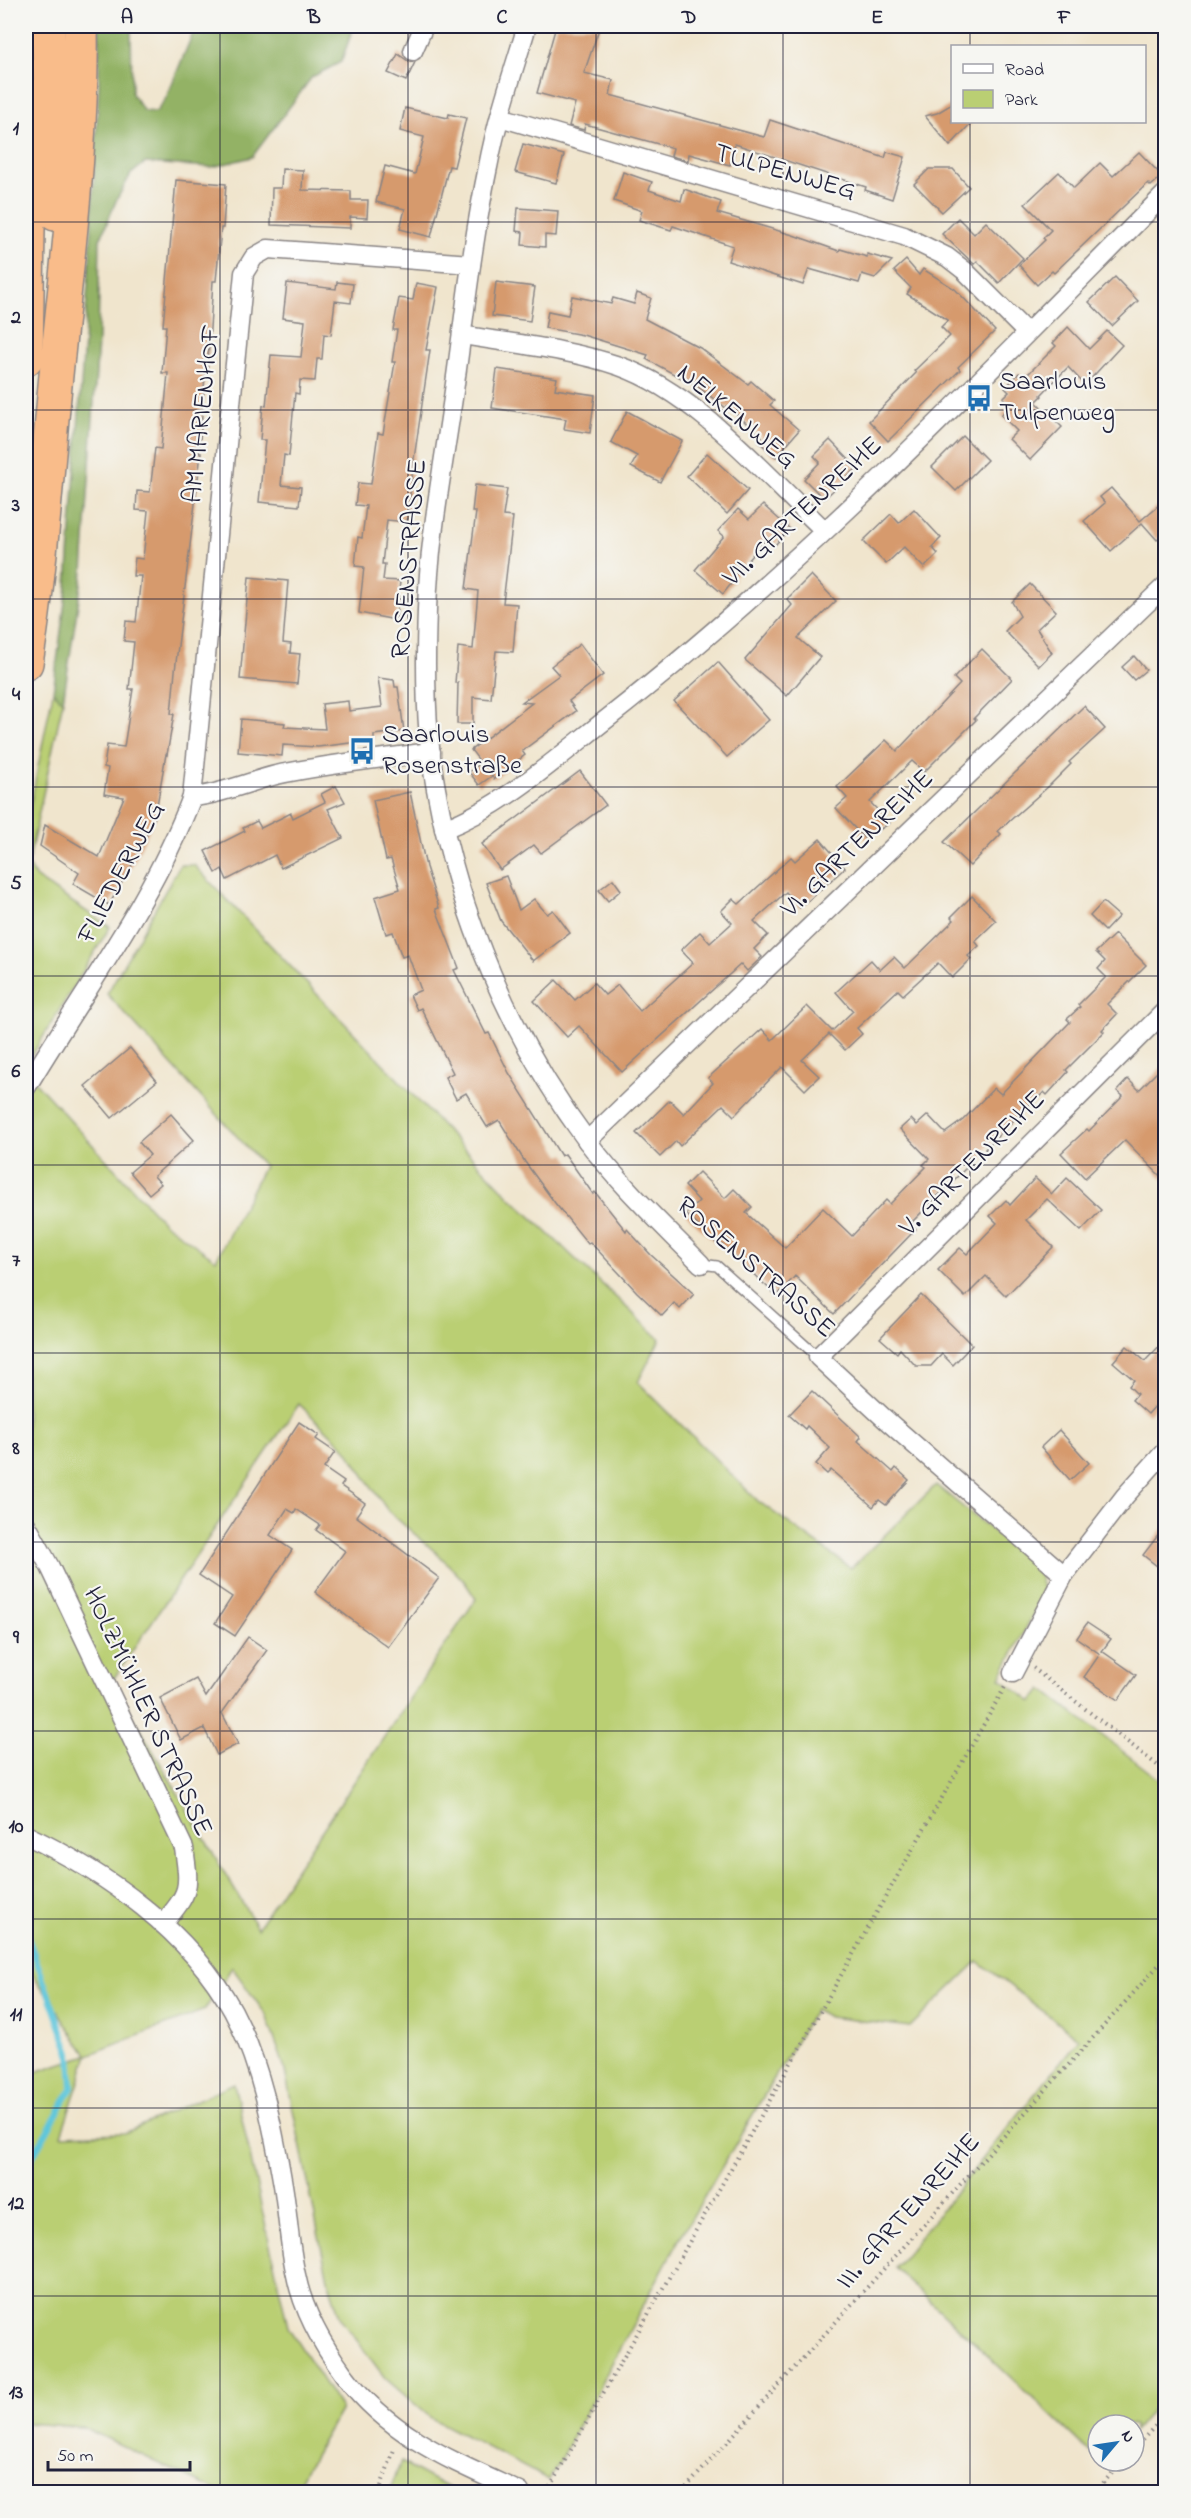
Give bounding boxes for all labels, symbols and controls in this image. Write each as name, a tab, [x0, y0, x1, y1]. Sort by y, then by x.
text: A	[121, 4, 133, 33]
text: B	[306, 4, 321, 33]
text: C	[497, 4, 508, 33]
text: D	[681, 4, 696, 33]
text: E	[871, 4, 883, 33]
text: F	[1057, 4, 1071, 33]
legend	[951, 45, 1146, 123]
text: Road	[1005, 58, 1044, 84]
text: Park	[1005, 88, 1038, 114]
text: 1	[13, 115, 20, 144]
street label: TULPENWEG	[710, 134, 860, 212]
text: 2	[10, 304, 21, 333]
street label: AM MARIENHOF	[174, 323, 232, 505]
street label: NELKENWEG	[667, 355, 805, 479]
place label: Saarlouis Tulpenweg	[999, 363, 1115, 433]
bus stop icon: Saarlouis Tulpenweg	[964, 383, 994, 413]
street label: VII. GARTENREIHE	[714, 428, 892, 597]
street label: ROSENSTRASSE	[382, 458, 438, 660]
text: 3	[11, 492, 20, 521]
text: 4	[12, 681, 21, 710]
place label: Saarlouis Rosenstraße	[382, 716, 523, 786]
bus stop icon: Saarlouis Rosenstraße	[347, 736, 377, 766]
street label: VI. GARTENREIHE	[772, 761, 943, 928]
street label: FLIEDERWEG	[68, 795, 176, 952]
text: 5	[10, 870, 22, 899]
text: 6	[12, 1058, 21, 1087]
street label: V. GARTENREIHE	[890, 1082, 1055, 1247]
street label: ROSENSTRASSE	[667, 1188, 843, 1348]
text: 7	[12, 1247, 21, 1276]
text: 8	[11, 1435, 20, 1464]
street label: HOLZMÜHLER STRASSE	[72, 1581, 222, 1843]
text: 9	[12, 1624, 20, 1653]
text: 10	[9, 1813, 24, 1842]
text: 11	[10, 2001, 23, 2030]
street label: III. GARTENREIHE	[828, 2125, 990, 2299]
text: 12	[8, 2190, 24, 2219]
text: 13	[9, 2379, 23, 2408]
north arrow	[1086, 2413, 1146, 2473]
text: N	[1114, 2426, 1141, 2447]
scale bar	[48, 2434, 190, 2472]
text: 50 m	[57, 2444, 94, 2470]

